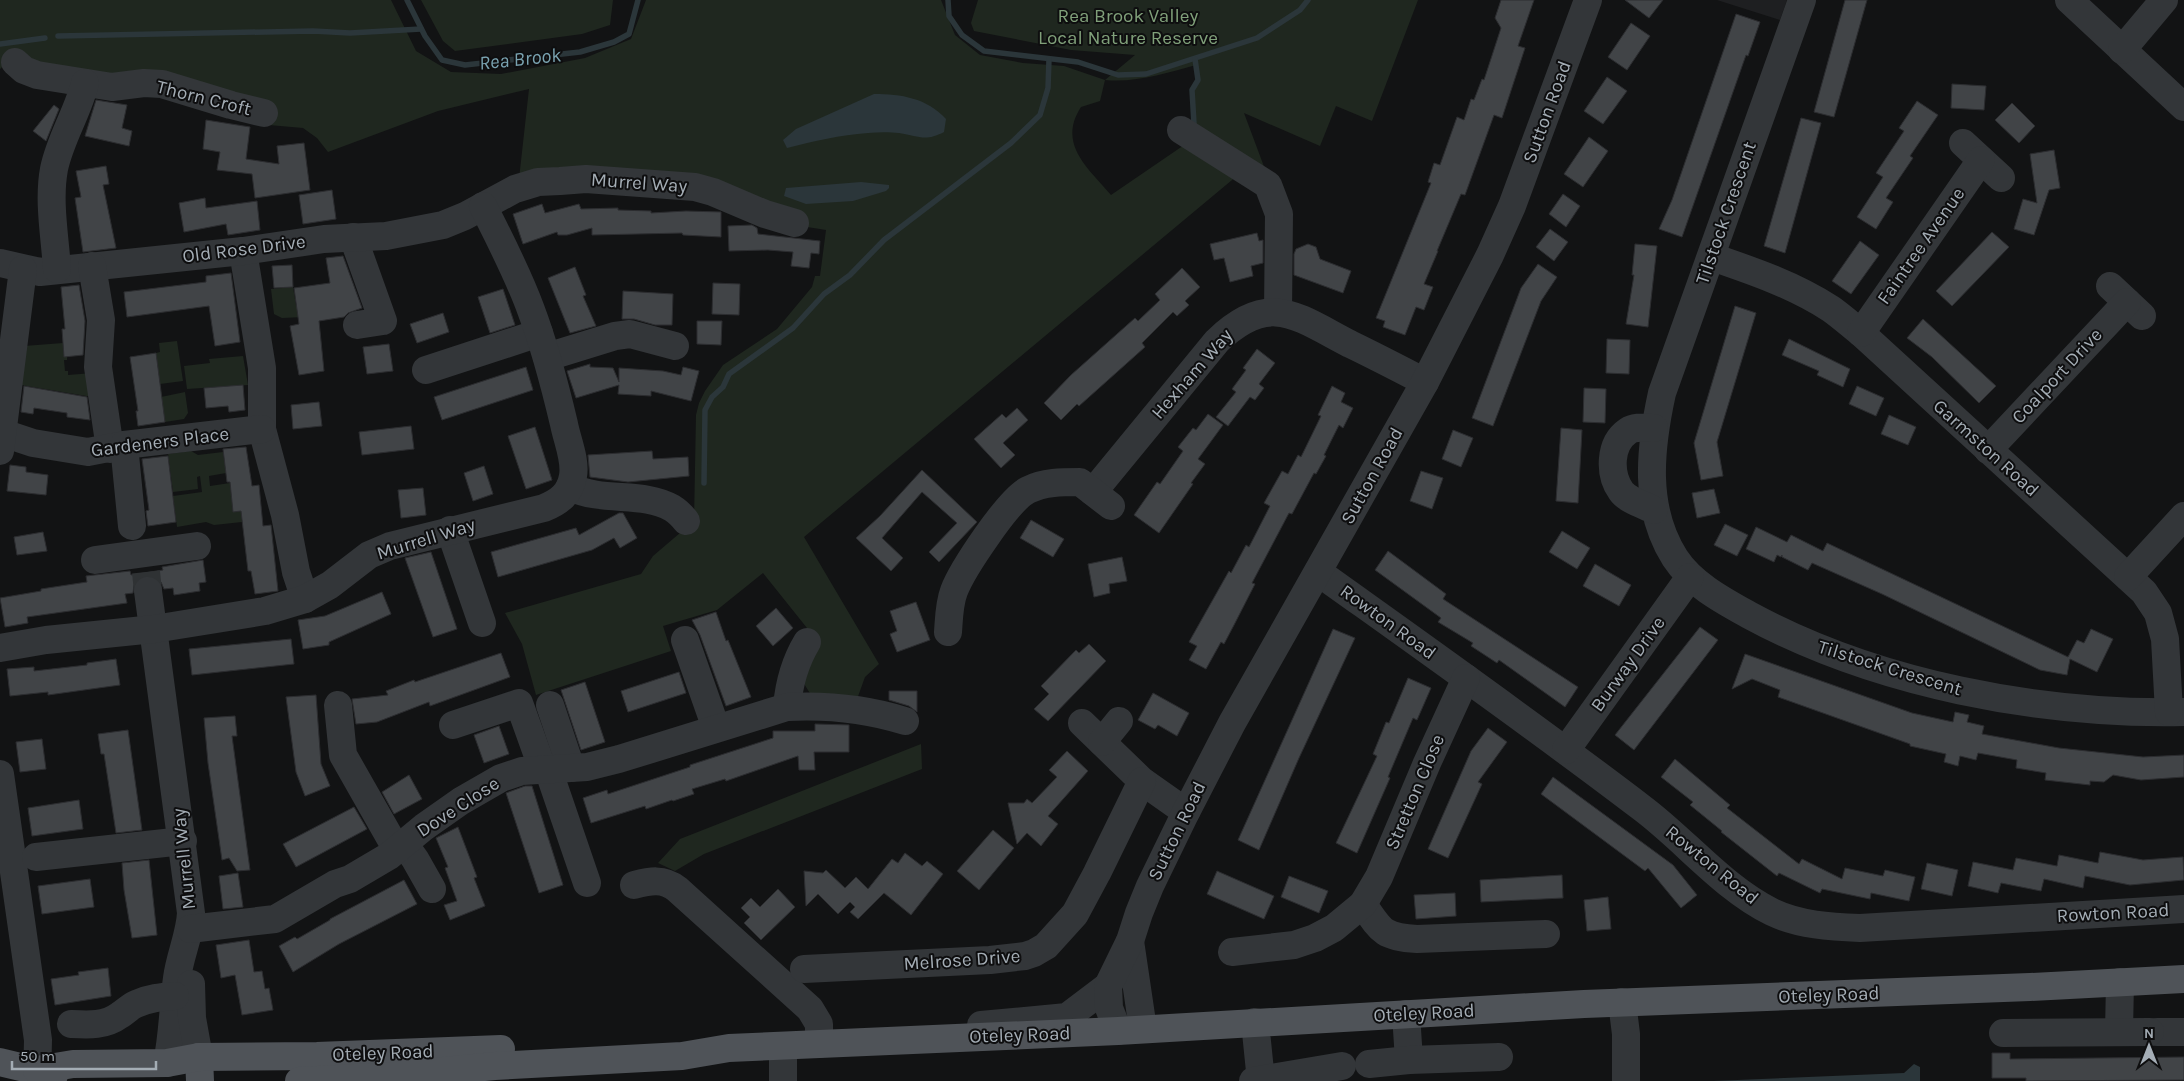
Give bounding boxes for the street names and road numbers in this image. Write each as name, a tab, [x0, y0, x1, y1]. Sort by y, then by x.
street label: Sutton Road	[1518, 58, 1576, 166]
street label: Thorn Croft	[154, 76, 254, 120]
street label: Tilstock Crescent	[1691, 139, 1761, 287]
street label: Murrel Way	[590, 169, 688, 197]
street label: Faintree Avenue	[1873, 183, 1969, 309]
street label: Old Rose Drive	[181, 231, 307, 267]
street label: Hexham Way	[1147, 324, 1237, 424]
street label: Coalport Drive	[2007, 324, 2107, 428]
street label: Garmston Road	[1929, 395, 2043, 501]
street label: Gardeners Place	[90, 423, 230, 461]
street label: Sutton Road	[1336, 424, 1408, 528]
street label: Murrell Way	[374, 514, 478, 564]
street label: Rowton Road	[1336, 580, 1440, 664]
street label: Burway Drive	[1586, 612, 1670, 716]
street label: Tilstock Crescent	[1815, 636, 1965, 700]
street label: Stretton Close	[1381, 731, 1449, 853]
street label: Dove Close	[413, 772, 503, 842]
street label: Sutton Road	[1144, 778, 1210, 884]
street label: Murrell Way	[168, 807, 200, 911]
street label: Rowton Road	[1661, 821, 1763, 909]
street label: Rowton Road	[2056, 899, 2170, 927]
street label: Melrose Drive	[903, 945, 1021, 975]
street label: Oteley Road	[1778, 982, 1880, 1008]
street label: Oteley Road	[1373, 999, 1475, 1027]
street label: Oteley Road	[969, 1022, 1071, 1048]
street label: Oteley Road	[332, 1040, 434, 1066]

